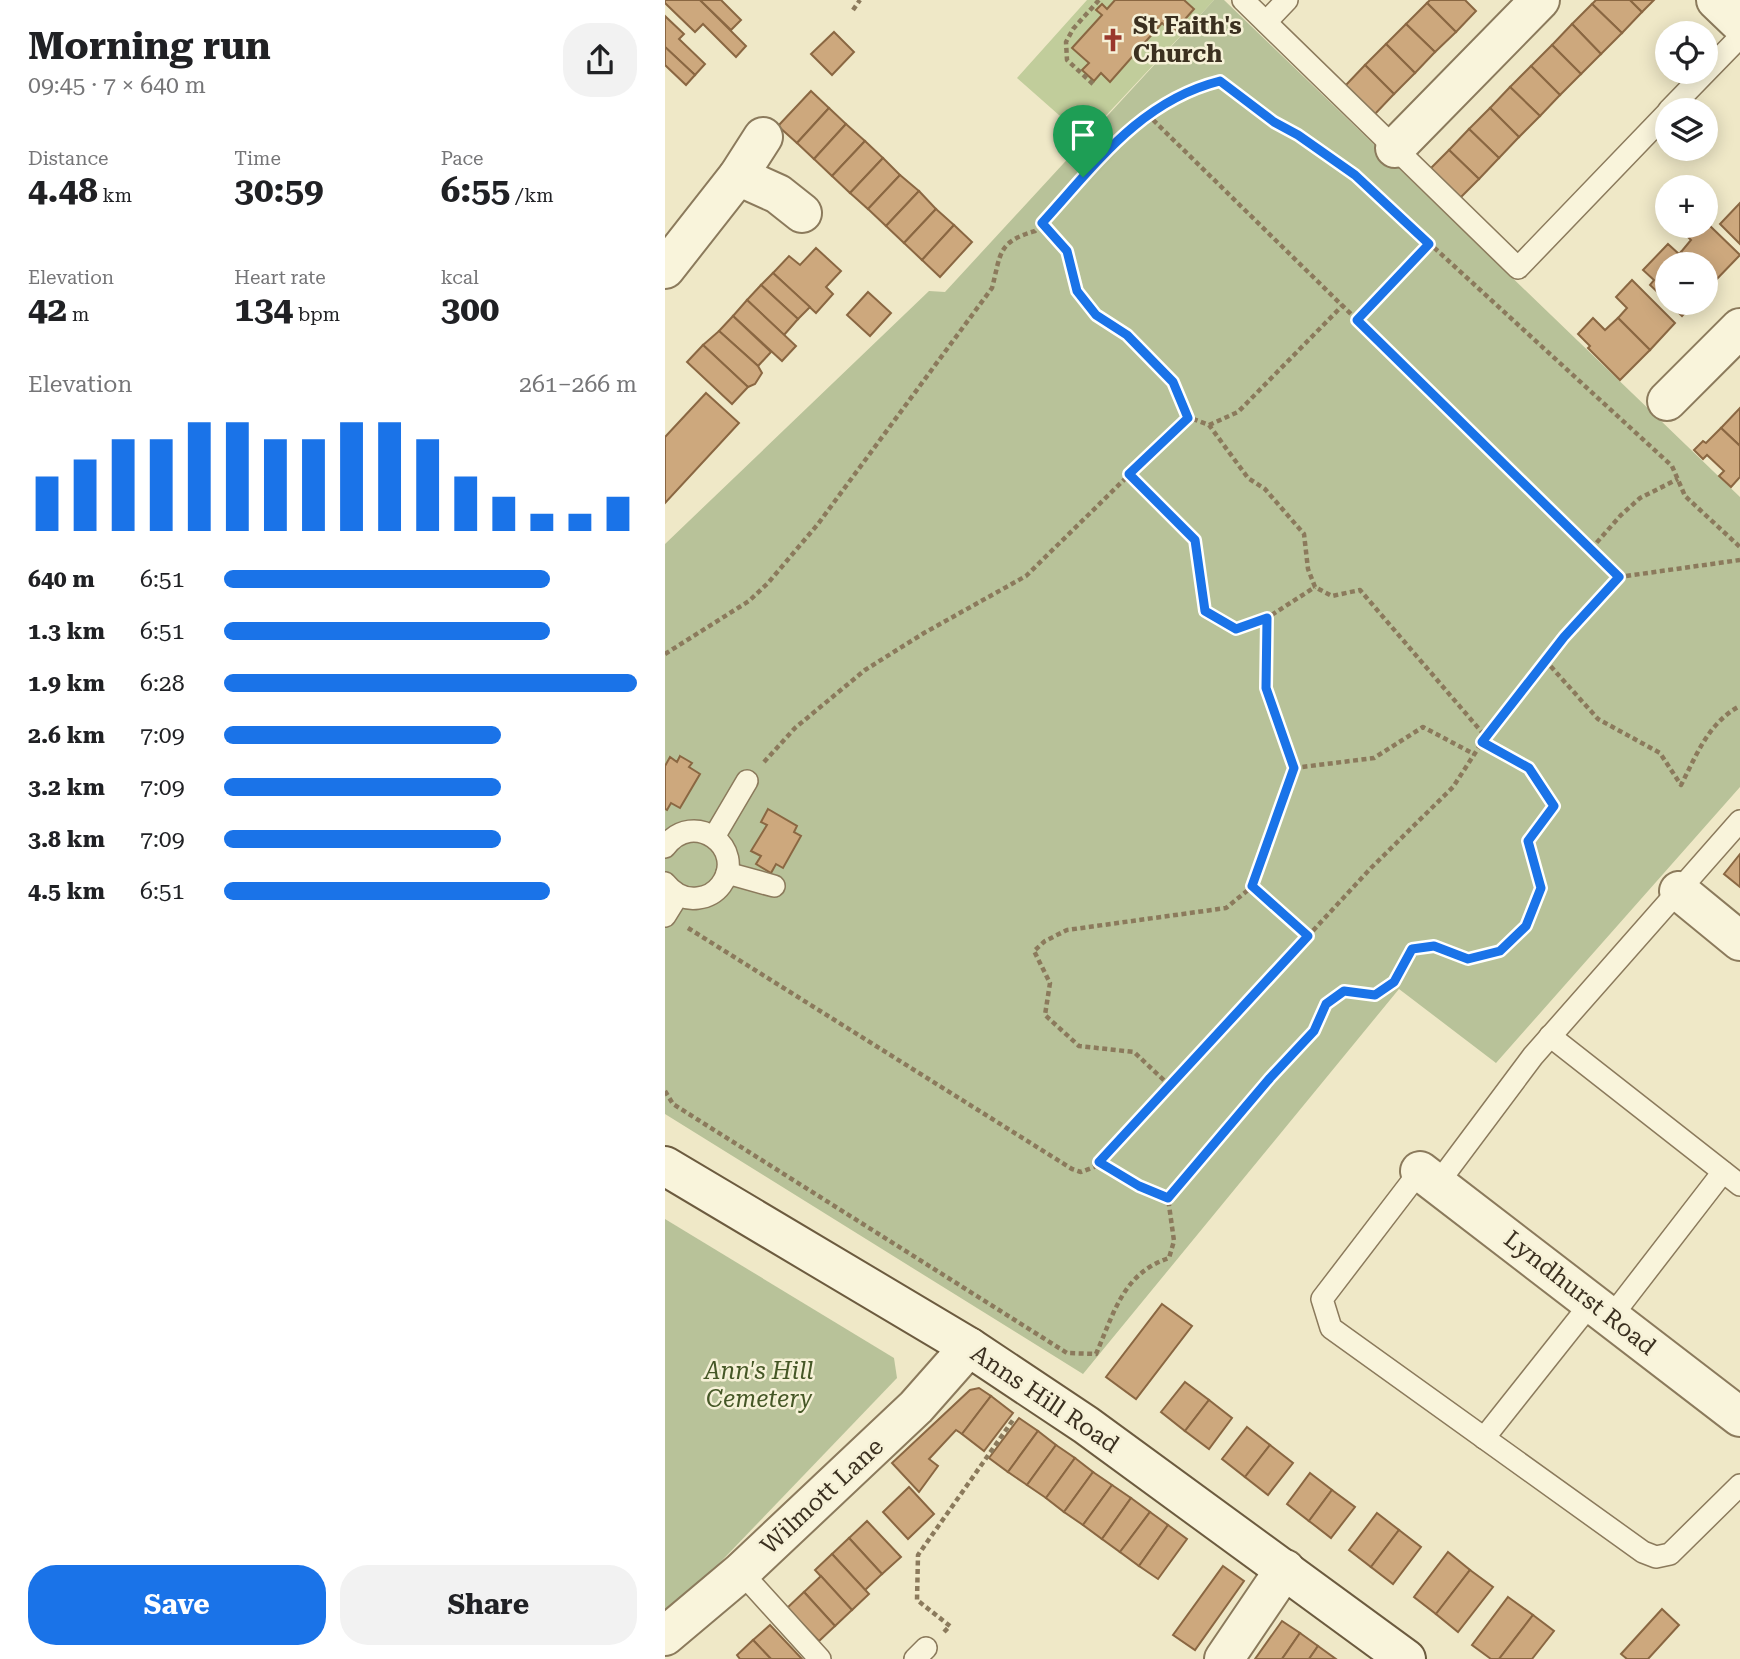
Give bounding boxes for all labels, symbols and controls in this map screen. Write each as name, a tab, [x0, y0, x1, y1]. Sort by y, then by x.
place label: St Faith's Church	[1133, 12, 1242, 68]
map controls	[1655, 21, 1718, 315]
button: locate	[1655, 21, 1718, 84]
button: share	[563, 23, 637, 97]
text: Morning run	[28, 24, 271, 68]
church icon: St Faith's Church	[1099, 26, 1127, 54]
text: 09:45 · 7 × 640 m	[28, 72, 206, 99]
button: layers	[1655, 98, 1718, 161]
pin	[1053, 105, 1113, 177]
icon: arrive	[1064, 116, 1102, 154]
text: Distance	[28, 147, 108, 170]
text: Time	[234, 147, 281, 170]
text: Pace	[441, 147, 484, 170]
text: 4.48	[28, 170, 98, 211]
text: 30:59	[234, 170, 324, 211]
text: 6:55	[441, 170, 510, 211]
button: +	[1655, 175, 1718, 238]
text: km	[98, 184, 132, 207]
text: /km	[510, 184, 554, 207]
button: −	[1655, 252, 1718, 315]
text: Elevation	[28, 266, 114, 289]
text: Heart rate	[234, 266, 326, 289]
text: kcal	[441, 266, 479, 289]
text: 42	[28, 289, 67, 330]
text: 134	[234, 289, 293, 330]
text: 300	[441, 289, 499, 330]
text: m	[67, 303, 89, 326]
text: bpm	[293, 303, 340, 326]
text: Elevation	[28, 371, 132, 398]
text: 261–266 m	[519, 371, 637, 398]
text: 640 m	[28, 566, 95, 593]
text: 6:51	[140, 566, 185, 593]
text: 1.3 km	[28, 618, 105, 645]
text: 6:51	[140, 618, 185, 645]
text: 1.9 km	[28, 670, 105, 697]
text: 6:28	[140, 670, 185, 697]
text: 2.6 km	[28, 722, 105, 749]
text: 7:09	[140, 722, 185, 749]
text: 3.2 km	[28, 774, 105, 801]
text: 7:09	[140, 774, 185, 801]
text: 3.8 km	[28, 826, 105, 853]
text: 7:09	[140, 826, 185, 853]
text: 4.5 km	[28, 878, 105, 905]
text: 6:51	[140, 878, 185, 905]
street label: Lyndhurst Road	[1498, 1225, 1662, 1361]
street label: Anns Hill Road	[966, 1339, 1124, 1459]
park label: Ann's Hill Cemetery	[703, 1357, 813, 1413]
street label: Wilmott Lane	[755, 1432, 889, 1560]
button: Save	[28, 1565, 326, 1645]
button: Share	[340, 1565, 637, 1645]

